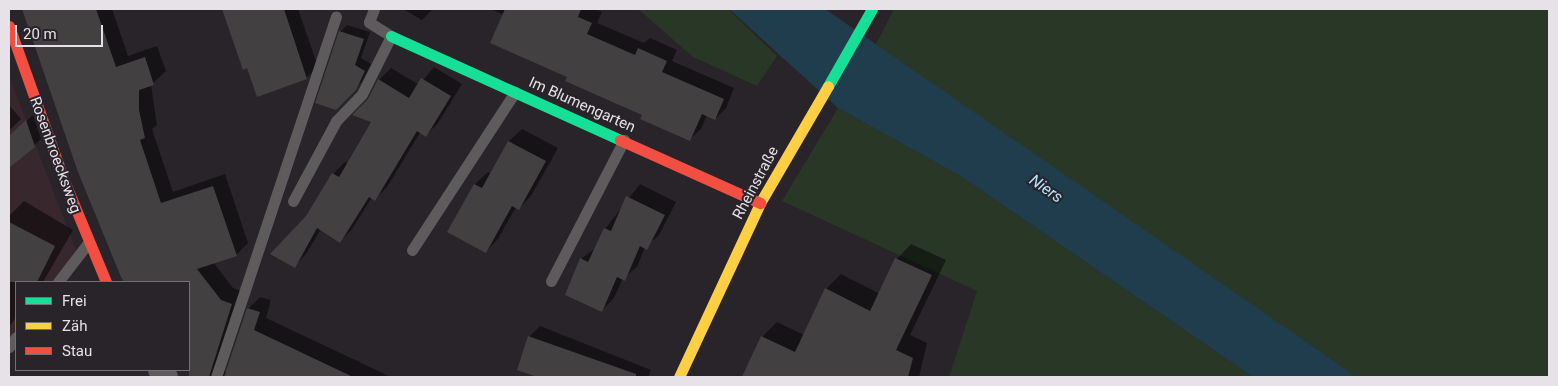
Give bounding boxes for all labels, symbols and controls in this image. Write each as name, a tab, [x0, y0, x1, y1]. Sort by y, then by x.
scale bar	[18, 15, 105, 47]
text: 20 m	[23, 25, 57, 43]
street label: Im Blumengarten	[526, 73, 638, 137]
street label: Rosenbroecksweg	[26, 94, 84, 216]
street label: Rheinstraße	[729, 144, 783, 222]
water label: Niers	[1026, 171, 1066, 207]
legend	[15, 281, 190, 371]
text: Frei	[62, 292, 87, 310]
text: Zäh	[62, 317, 87, 335]
text: Stau	[62, 342, 92, 360]

